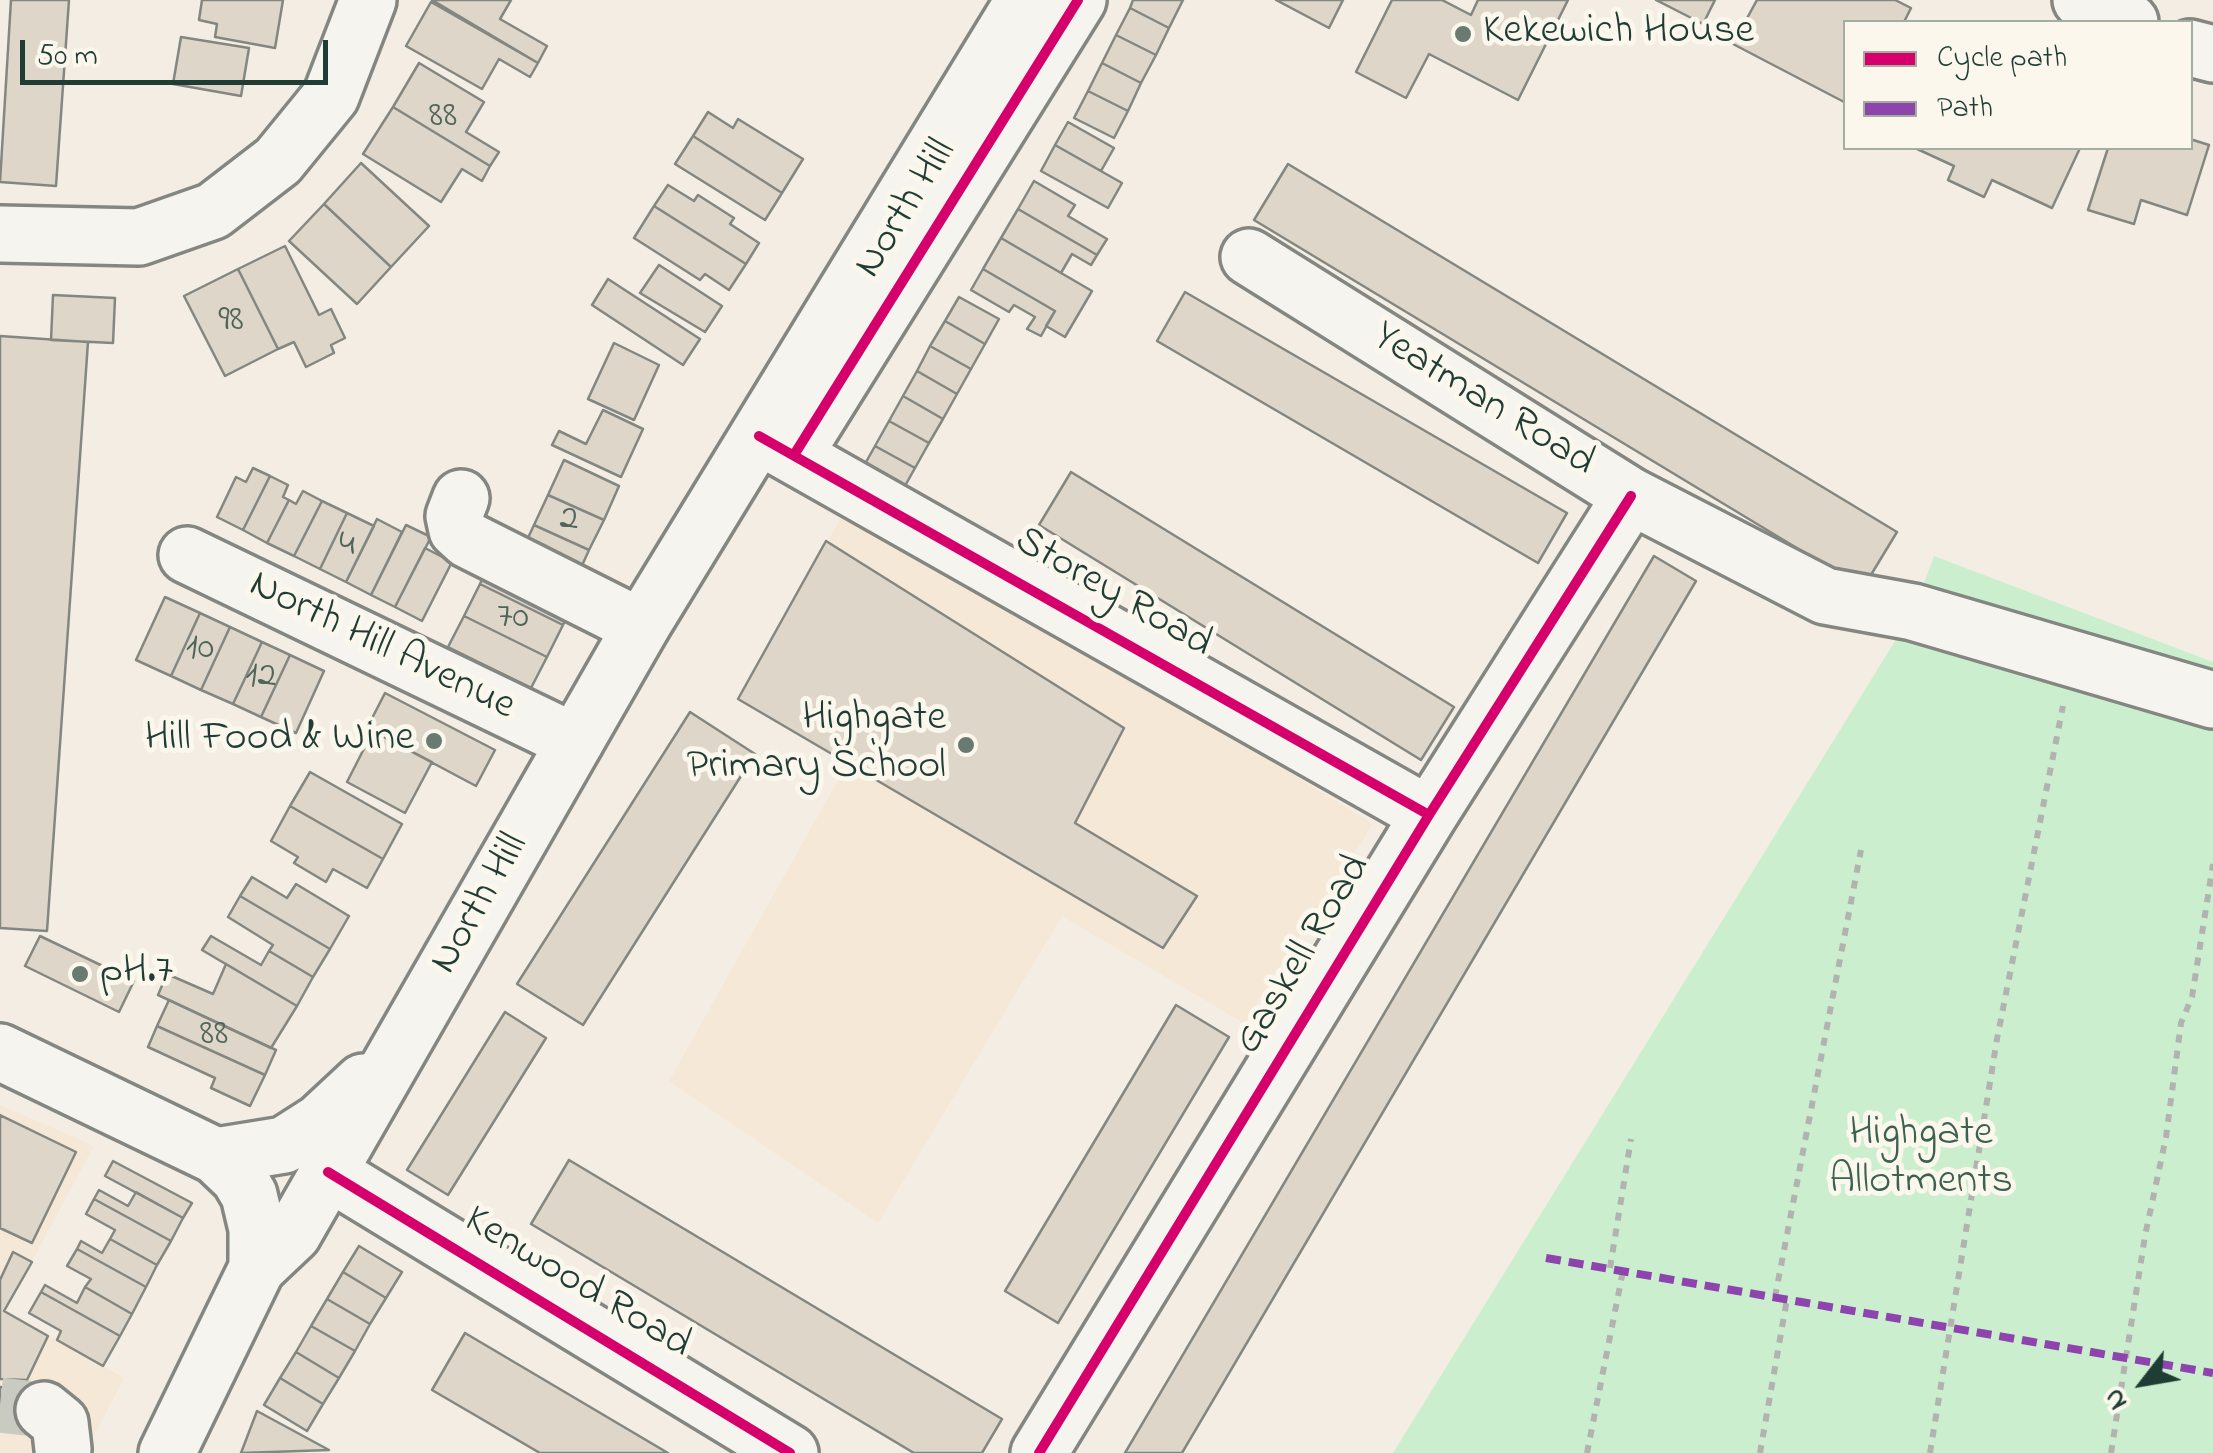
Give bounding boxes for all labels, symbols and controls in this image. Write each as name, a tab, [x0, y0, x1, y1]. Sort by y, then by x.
place label: Kekewich House	[1483, 9, 1754, 59]
scale bar	[25, 20, 332, 82]
legend	[1843, 20, 2193, 150]
marker: Kekewich House	[1452, 23, 1474, 45]
text: 50 m	[37, 35, 98, 79]
text: Cycle path	[1937, 37, 2067, 81]
text: Path	[1937, 87, 1993, 131]
house number: 88	[429, 96, 457, 142]
street label: North Hill	[846, 131, 970, 289]
house number: 98	[218, 300, 244, 346]
street label: Yeatman Road	[1361, 314, 1603, 490]
house number: 2	[560, 499, 578, 545]
street label: Storey Road	[1004, 518, 1220, 672]
house number: 4	[339, 525, 355, 571]
street label: North Hill Avenue	[240, 562, 522, 734]
house number: 70	[497, 597, 529, 643]
house number: 10	[186, 628, 214, 674]
house number: 12	[246, 656, 276, 702]
place label: Highgate Primary School	[686, 696, 946, 794]
place label: Hill Food & Wine	[145, 716, 414, 766]
marker: Hill Food & Wine	[423, 730, 445, 752]
marker: Highgate Primary School	[955, 734, 977, 756]
street label: North Hill	[422, 826, 542, 984]
street label: Gaskell Road	[1226, 847, 1384, 1065]
place label: pH.7	[100, 949, 173, 999]
marker: pH.7	[69, 963, 91, 985]
house number: 88	[200, 1014, 228, 1060]
park label: Highgate Allotments	[1829, 1111, 2013, 1210]
street label: Kenwood Road	[453, 1197, 699, 1373]
north arrow	[2093, 1333, 2193, 1433]
text: N	[2094, 1380, 2139, 1417]

